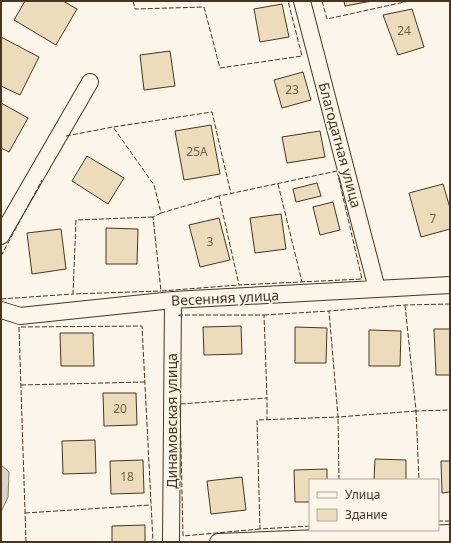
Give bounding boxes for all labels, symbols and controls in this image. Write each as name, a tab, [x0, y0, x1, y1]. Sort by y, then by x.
house number: 24	[397, 22, 411, 39]
street label: Благодатная улица	[315, 80, 366, 210]
house number: 23	[285, 81, 299, 98]
house number: 25А	[186, 143, 208, 160]
house number: 7	[430, 210, 437, 227]
house number: 3	[207, 233, 214, 250]
street label: Весенняя улица	[171, 285, 279, 310]
street label: Динамовская улица	[162, 353, 181, 489]
house number: 20	[113, 400, 127, 417]
house number: 18	[120, 468, 134, 485]
legend	[309, 479, 439, 531]
text: Улица	[345, 486, 380, 503]
text: Здание	[345, 506, 388, 523]

